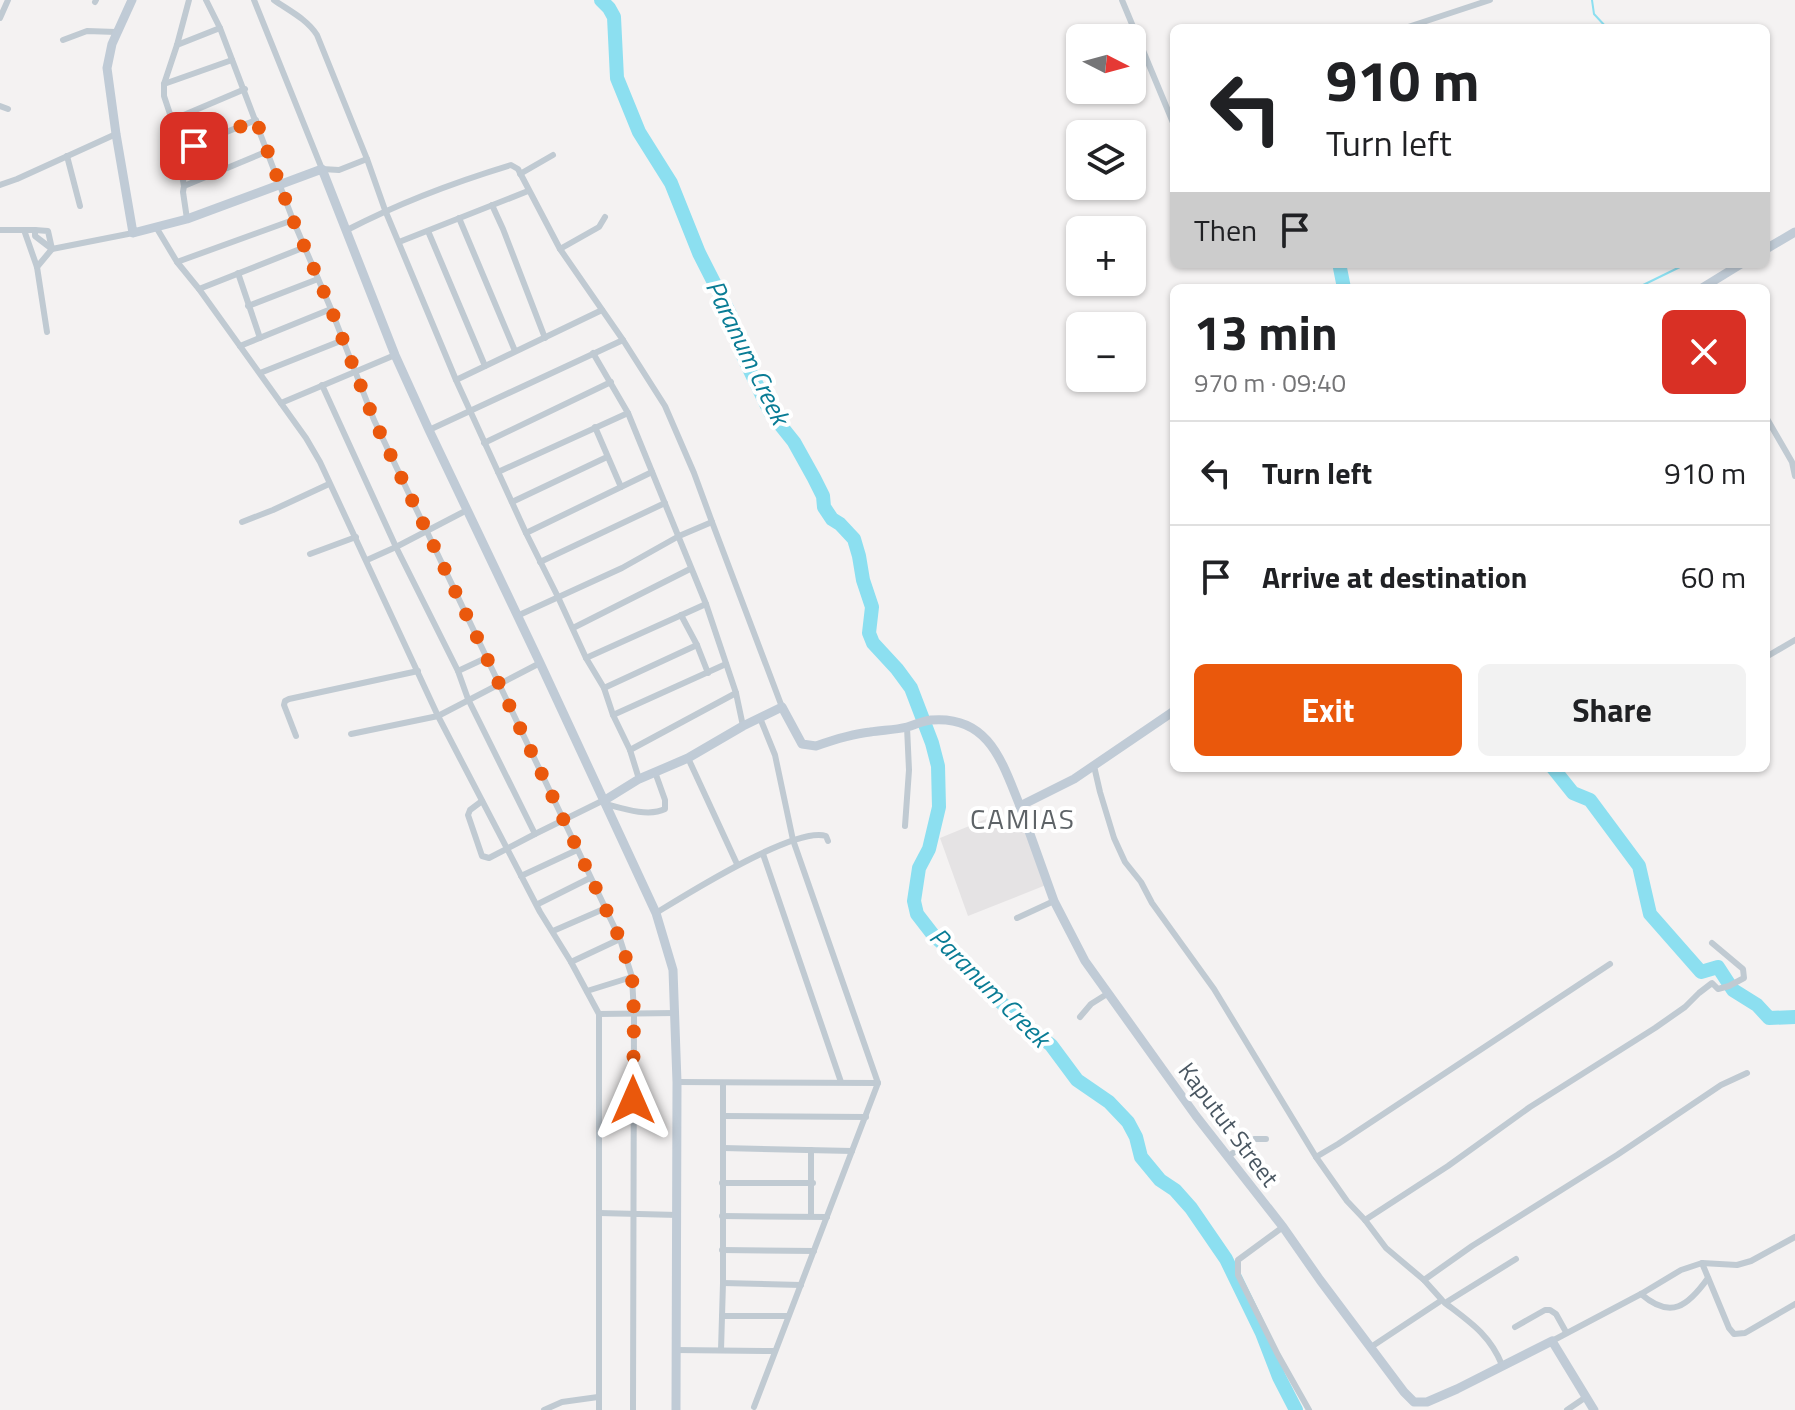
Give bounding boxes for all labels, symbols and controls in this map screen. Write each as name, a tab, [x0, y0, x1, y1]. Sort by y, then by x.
north arrow	[1066, 24, 1146, 104]
map controls	[1066, 24, 1146, 392]
text: 910 m	[1326, 38, 1479, 123]
icon: left	[1194, 56, 1298, 160]
pin	[160, 112, 228, 180]
text: Turn left	[1326, 115, 1452, 170]
button: layers	[1066, 120, 1146, 200]
icon: arrive	[172, 124, 216, 168]
text: Then	[1194, 207, 1257, 253]
icon: arrive	[1273, 208, 1317, 252]
button: +	[1066, 216, 1146, 296]
water label: Paranum Creek	[696, 273, 801, 434]
text: 13 min	[1194, 296, 1338, 369]
button: close	[1662, 310, 1746, 394]
button: −	[1066, 312, 1146, 392]
text: 970 m · 09:40	[1194, 363, 1346, 402]
text: Turn left	[1262, 450, 1372, 496]
text: 910 m	[1664, 450, 1746, 496]
icon: left	[1194, 451, 1238, 495]
text: Arrive at destination	[1262, 554, 1527, 600]
text: 60 m	[1681, 554, 1746, 600]
icon: arrive	[1194, 555, 1238, 599]
button: Exit	[1194, 664, 1462, 756]
button: Share	[1478, 664, 1746, 756]
district label: CAMIAS	[970, 797, 1076, 840]
water label: Paranum Creek	[921, 918, 1062, 1059]
street label: Kaputut Street	[1170, 1054, 1288, 1194]
position arrow	[591, 1058, 675, 1142]

